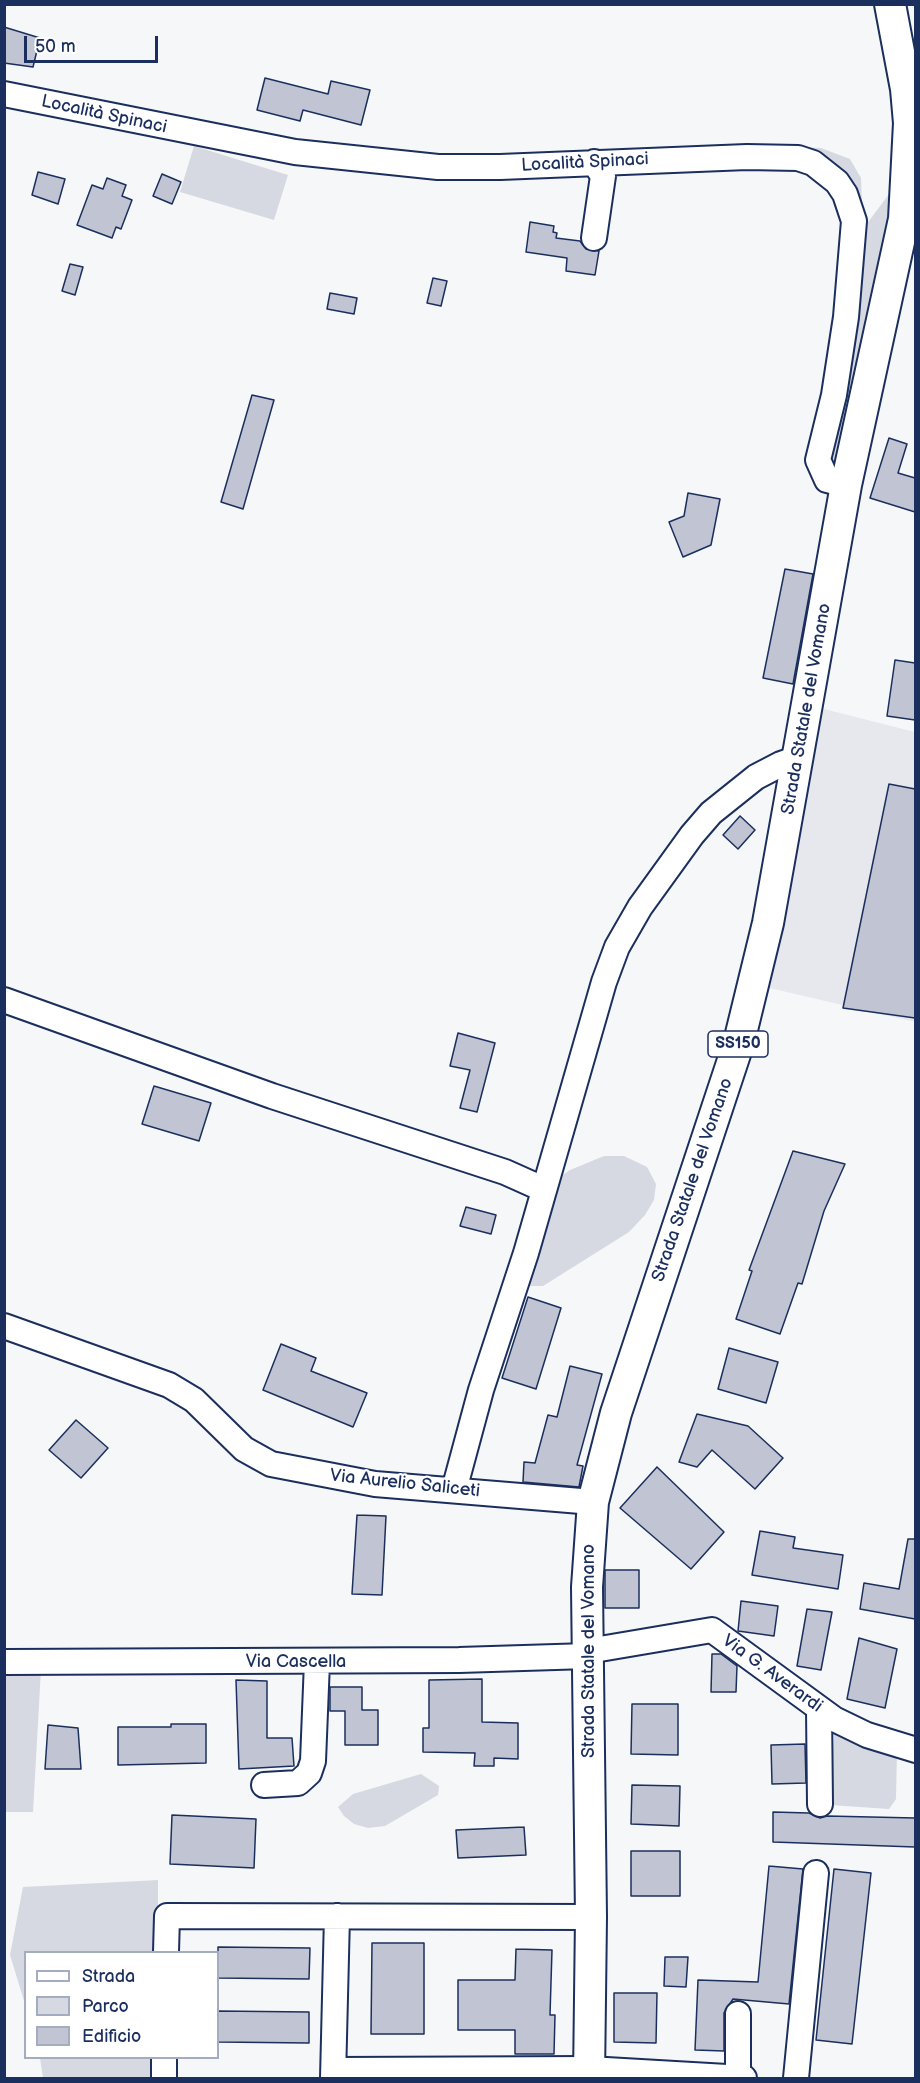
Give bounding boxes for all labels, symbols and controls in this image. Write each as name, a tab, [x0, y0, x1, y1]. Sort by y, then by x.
scale bar	[27, 24, 160, 62]
text: 50 m	[35, 36, 76, 57]
street label: Località Spinaci	[39, 91, 169, 139]
street label: Località Spinaci	[521, 149, 649, 177]
street label: Strada Statale del Vomano	[778, 602, 836, 816]
road number: SS150	[708, 1031, 768, 1057]
street label: Strada Statale del Vomano	[648, 1075, 738, 1285]
street label: Via Aurelio Saliceti	[329, 1465, 481, 1503]
street label: Strada Statale del Vomano	[578, 1544, 600, 1758]
street label: Via G. Averardi	[718, 1630, 826, 1718]
street label: Via Cascella	[246, 1651, 346, 1673]
legend	[24, 1951, 219, 2059]
text: Strada	[82, 1966, 135, 1987]
text: Parco	[82, 1996, 129, 2017]
text: Edificio	[82, 2026, 141, 2047]

